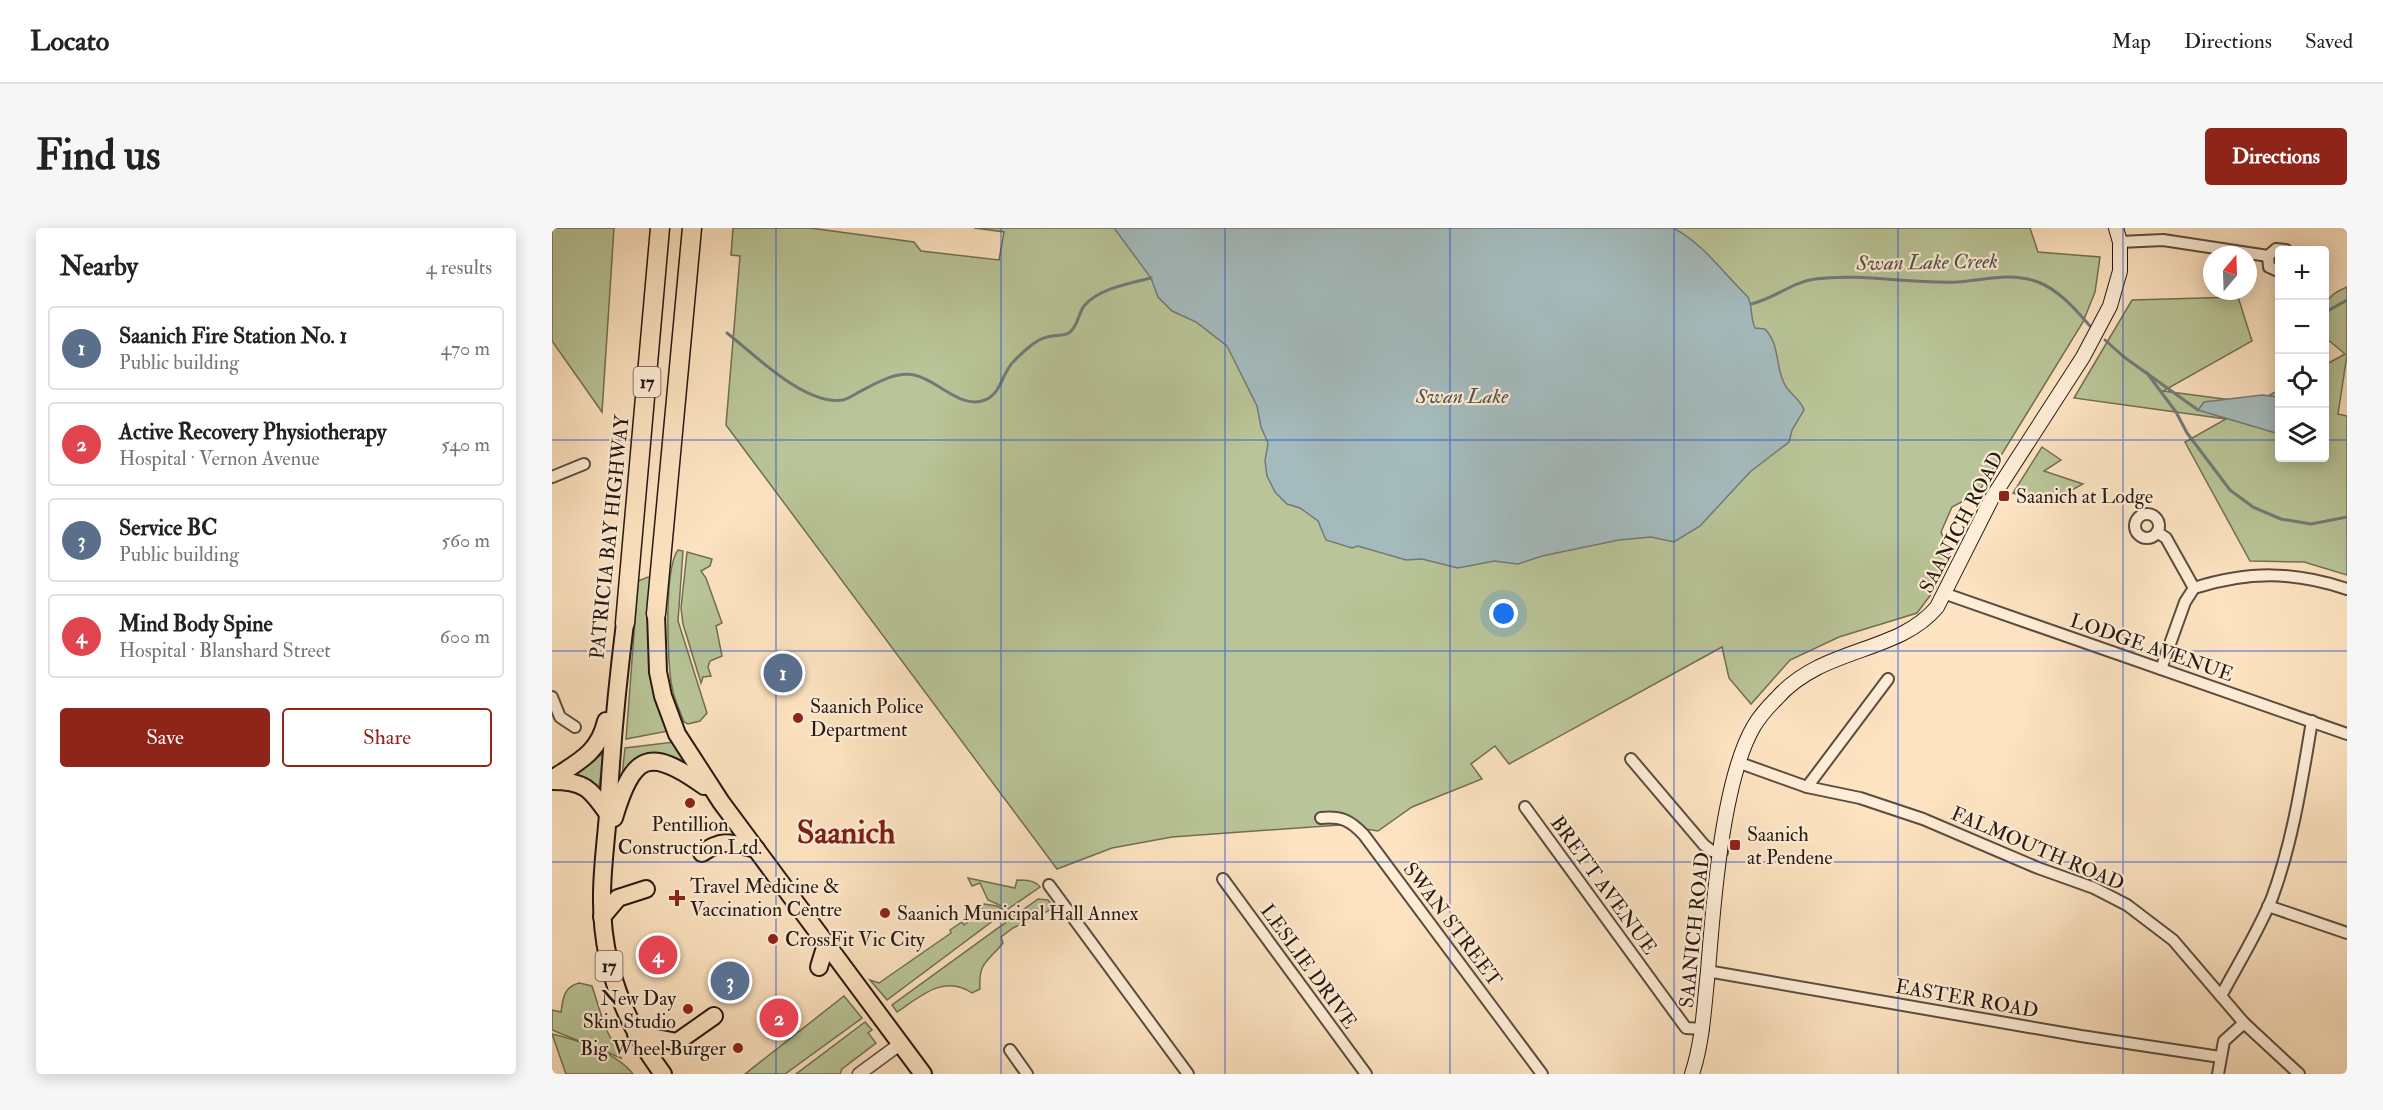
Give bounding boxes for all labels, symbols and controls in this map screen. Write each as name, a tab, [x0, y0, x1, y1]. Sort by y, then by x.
text: Locato	[30, 24, 109, 59]
text: Map	[2111, 28, 2151, 55]
text: Directions	[2184, 28, 2272, 55]
text: Saved	[2305, 28, 2353, 55]
button: Directions	[2205, 128, 2347, 185]
text: Find us	[36, 130, 160, 182]
north arrow	[2203, 246, 2257, 300]
map controls	[2275, 246, 2329, 462]
button: +	[2275, 246, 2329, 300]
water label: Swan Lake Creek	[1855, 248, 1998, 277]
text: Nearby	[60, 251, 138, 283]
text: 4 results	[426, 255, 492, 280]
button: −	[2275, 300, 2329, 354]
text: Saanich Fire Station No. 1	[119, 322, 347, 350]
text: 1	[78, 336, 85, 361]
text: 470 m	[441, 336, 490, 361]
text: Public building	[119, 350, 239, 375]
button: locate	[2275, 354, 2329, 408]
road number: 17	[634, 367, 661, 397]
water label: Swan Lake	[1415, 383, 1509, 410]
button: layers	[2275, 408, 2329, 462]
street label: PATRICIA BAY HIGHWAY	[584, 412, 635, 660]
text: Active Recovery Physiotherapy	[119, 418, 386, 446]
text: 2	[76, 432, 87, 457]
text: 540 m	[441, 432, 490, 457]
text: Hospital · Vernon Avenue	[119, 446, 320, 471]
street label: SAANICH ROAD	[1914, 447, 2009, 597]
place label: Saanich at Lodge	[2016, 484, 2153, 509]
marker: Saanich at Lodge	[1997, 489, 2011, 503]
text: Service BC	[119, 514, 217, 542]
text: 3	[78, 528, 85, 553]
text: 560 m	[441, 528, 490, 553]
text: Public building	[119, 542, 239, 567]
your location	[1489, 599, 1518, 628]
street label: LODGE AVENUE	[2067, 608, 2237, 687]
text: Mind Body Spine	[119, 610, 273, 638]
text: 4	[76, 624, 87, 649]
text: 600 m	[440, 624, 490, 649]
text: Hospital · Blanshard Street	[119, 638, 331, 663]
pin: 1	[764, 650, 802, 696]
place label: Saanich Police Department	[810, 694, 923, 743]
button: Save	[60, 708, 270, 767]
button: Share	[282, 708, 492, 767]
marker: Saanich Police Department	[791, 711, 805, 725]
marker: Pentillion Construction Ltd.	[683, 796, 697, 810]
street label: FALMOUTH ROAD	[1948, 801, 2128, 896]
street label: BRETT AVENUE	[1545, 811, 1662, 959]
place label: Pentillion Construction Ltd.	[618, 812, 762, 860]
district label: Saanich	[797, 813, 896, 853]
place label: Saanich at Pendene	[1747, 822, 1833, 870]
marker: Saanich at Pendene	[1728, 838, 1742, 852]
street label: SAANICH ROAD	[1674, 851, 1715, 1009]
street label: SWAN STREET	[1398, 857, 1508, 991]
place label: Travel Medicine & Vaccination Centre	[690, 874, 842, 922]
marker: Travel Medicine & Vaccination Centre	[668, 889, 686, 907]
street label: LESLIE DRIVE	[1255, 899, 1362, 1034]
place label: Saanich Municipal Hall Annex	[897, 901, 1139, 927]
marker: Saanich Municipal Hall Annex	[878, 906, 892, 920]
place label: CrossFit Vic City	[785, 927, 926, 952]
pin: 4	[638, 932, 678, 978]
marker: CrossFit Vic City	[766, 932, 780, 946]
road number: 17	[596, 951, 622, 981]
pin: 3	[710, 958, 750, 1004]
street label: EASTER ROAD	[1893, 974, 2040, 1023]
place label: New Day Skin Studio	[583, 986, 677, 1034]
pin: 2	[760, 996, 798, 1040]
marker: New Day Skin Studio	[681, 1002, 695, 1016]
place label: Big Wheel Burger	[580, 1036, 727, 1061]
marker: Big Wheel Burger	[731, 1041, 745, 1055]

